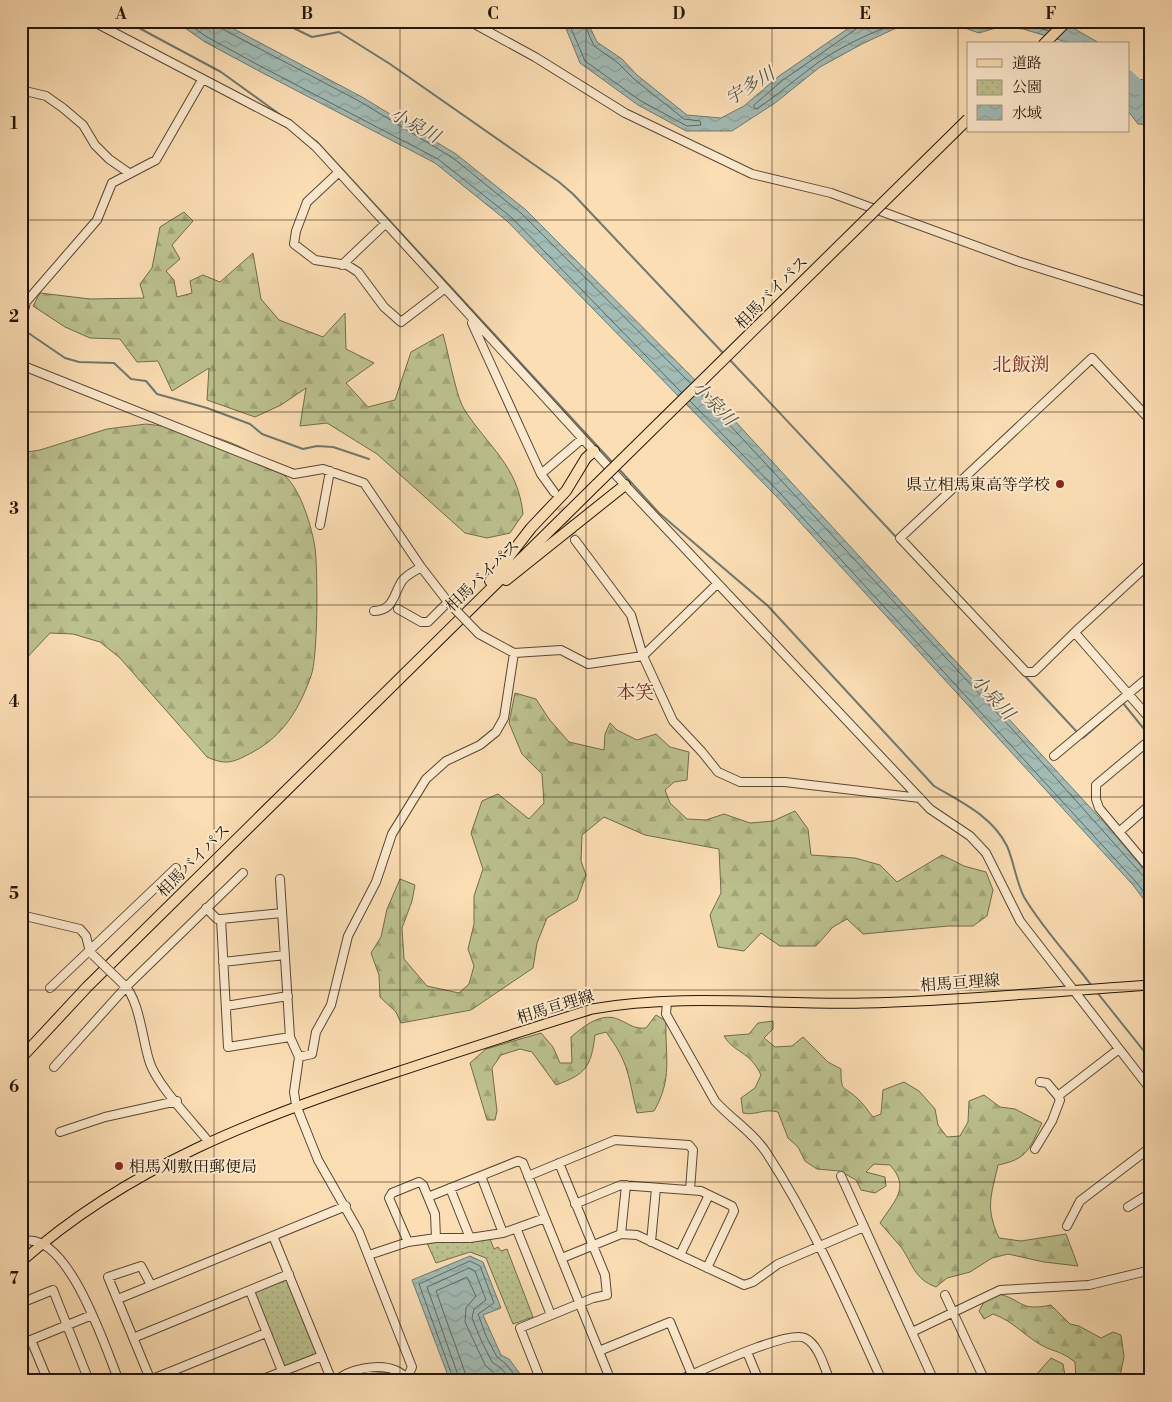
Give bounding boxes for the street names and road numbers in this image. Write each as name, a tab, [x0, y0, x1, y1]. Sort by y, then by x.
street label: 相馬バイパス	[731, 252, 813, 334]
street label: 相馬バイパス	[441, 535, 524, 616]
street label: 相馬バイパス	[153, 820, 235, 902]
street label: 相馬亘理線	[919, 970, 1001, 996]
street label: 相馬亘理線	[514, 986, 596, 1028]

